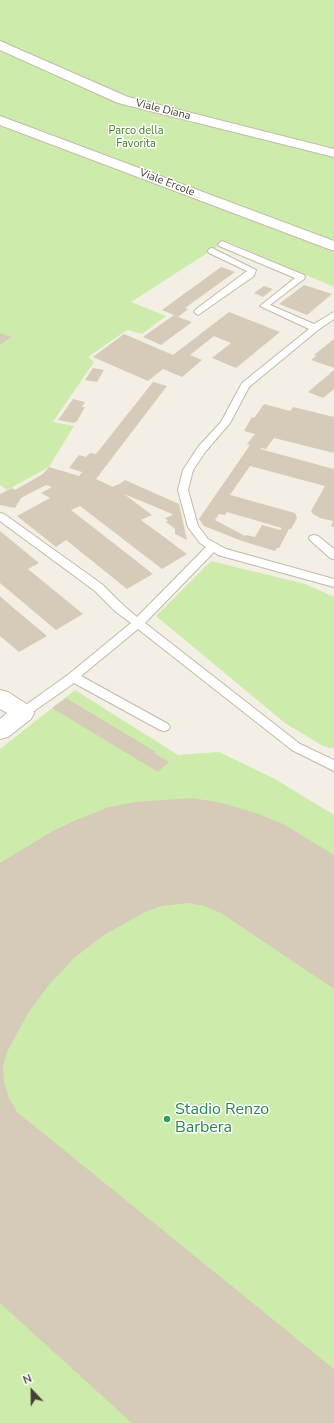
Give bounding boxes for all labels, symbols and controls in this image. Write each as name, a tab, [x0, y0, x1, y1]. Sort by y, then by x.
street label: Viale Diana	[134, 97, 192, 123]
park label: Parco della Favorita	[109, 124, 163, 150]
street label: Viale Ercole	[137, 166, 197, 200]
place label: Stadio Renzo Barbera	[175, 1100, 269, 1138]
marker: Stadio Renzo Barbera	[162, 1114, 172, 1124]
north arrow	[12, 1371, 52, 1411]
text: N	[21, 1371, 34, 1388]

